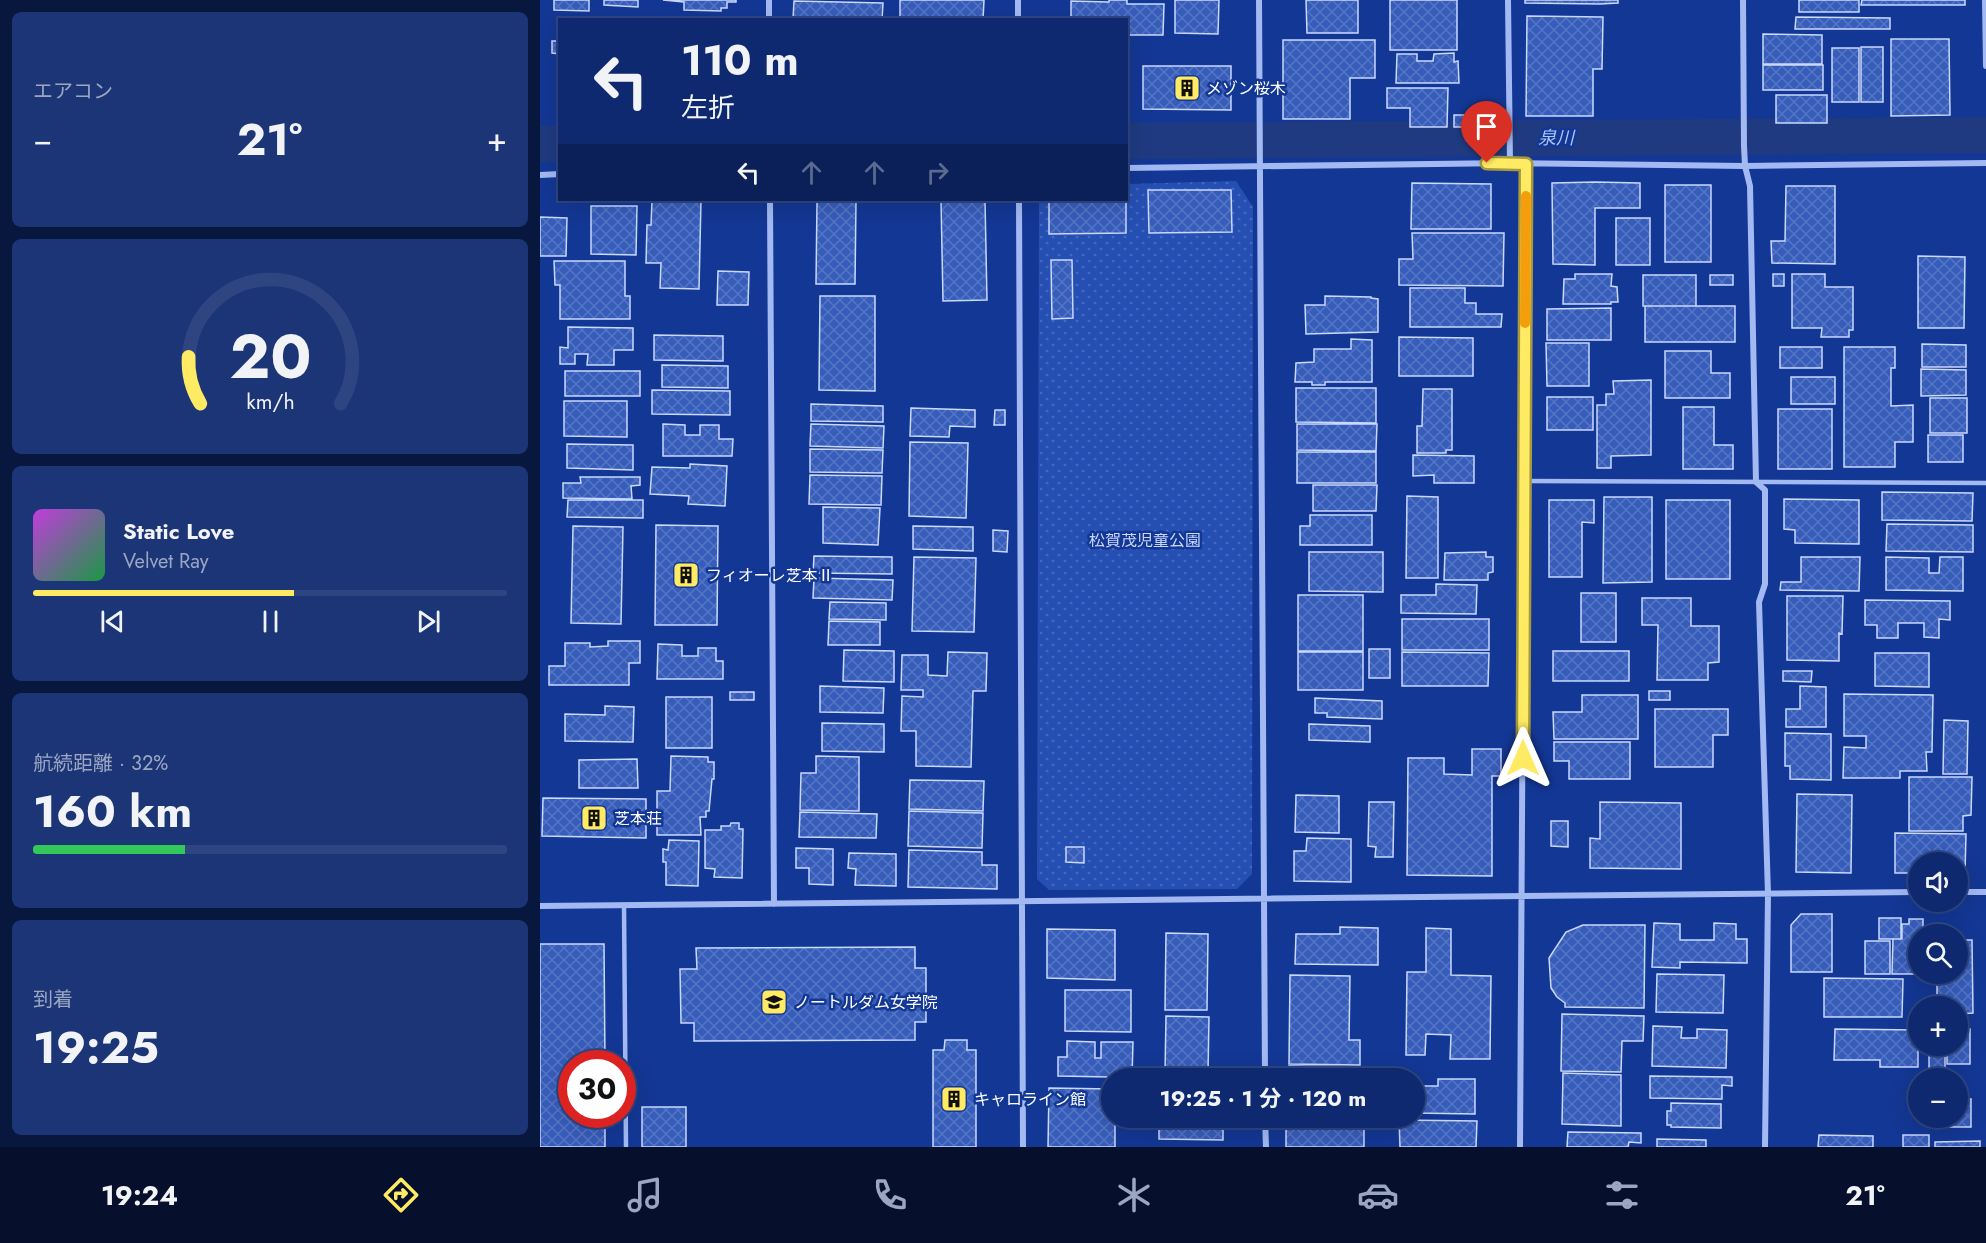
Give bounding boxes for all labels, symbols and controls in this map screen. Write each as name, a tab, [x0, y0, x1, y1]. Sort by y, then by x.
text: 110 m	[681, 30, 799, 91]
icon: left	[582, 42, 660, 120]
building icon: メゾン桜木	[1172, 73, 1202, 103]
text: エアコン	[33, 77, 113, 106]
place label: メゾン桜木	[1206, 77, 1286, 100]
text: 左折	[681, 88, 735, 127]
pin	[1461, 101, 1512, 163]
text: 21°	[237, 107, 302, 172]
icon: arrive	[1470, 110, 1503, 143]
text: −	[33, 116, 52, 163]
text: +	[487, 116, 507, 163]
water label: 泉川	[1538, 125, 1576, 151]
icon: left	[732, 156, 765, 189]
icon: ahead	[795, 156, 828, 189]
icon: ahead	[858, 156, 891, 189]
icon: right	[921, 156, 954, 189]
text: 20	[229, 311, 311, 401]
text: km/h	[246, 386, 294, 417]
text: Static Love	[123, 515, 234, 547]
park label: 松賀茂児童公園	[1089, 529, 1201, 552]
text: Velvet Ray	[123, 547, 209, 576]
building icon: フィオーレ芝本Ⅱ	[671, 560, 701, 590]
place label: フィオーレ芝本Ⅱ	[706, 564, 834, 587]
icon: previous	[96, 605, 129, 638]
icon: pause	[254, 605, 287, 638]
icon: next	[412, 605, 445, 638]
position arrow	[1491, 726, 1555, 790]
text: 航続距離 · 32%	[33, 749, 168, 778]
text: 160 km	[33, 779, 192, 844]
building icon: 芝本荘	[579, 803, 609, 833]
place label: 芝本荘	[614, 807, 662, 830]
map controls	[1908, 852, 1968, 1128]
button: sound	[1908, 852, 1968, 912]
button: search	[1908, 924, 1968, 984]
text: 到着	[33, 985, 73, 1014]
school or university icon: ノートルダム女学院	[759, 987, 789, 1017]
place label: ノートルダム女学院	[794, 991, 938, 1014]
button: +	[1908, 996, 1968, 1056]
text: 19:25	[33, 1015, 159, 1080]
speed limit sign: 30	[558, 1050, 636, 1128]
button: −	[1908, 1068, 1968, 1128]
text: 19:25 · 1 分 · 120 m	[1160, 1082, 1366, 1114]
building icon: キャロライン館	[939, 1084, 969, 1114]
place label: キャロライン館	[974, 1088, 1086, 1111]
icon: directions	[380, 1174, 422, 1216]
icon: music	[624, 1174, 666, 1216]
icon: phone	[869, 1174, 911, 1216]
icon: climate	[1113, 1174, 1155, 1216]
icon: car	[1357, 1174, 1399, 1216]
icon: filters	[1601, 1174, 1643, 1216]
text: 19:24	[101, 1176, 178, 1215]
text: 21°	[1845, 1176, 1885, 1215]

